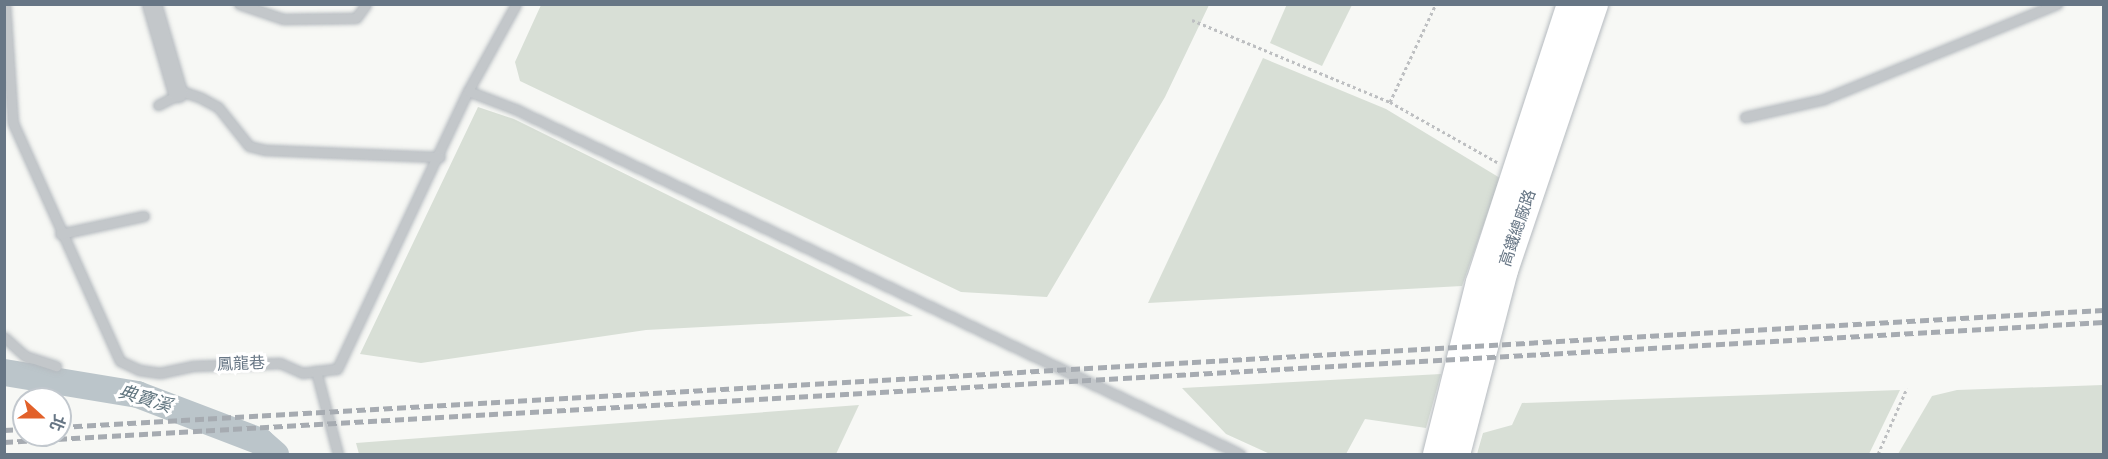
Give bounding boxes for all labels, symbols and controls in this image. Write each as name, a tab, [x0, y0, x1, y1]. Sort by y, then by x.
street label: 高鐵總廠路	[1496, 187, 1540, 269]
street label: 鳳龍巷	[217, 354, 265, 374]
water label: 典寶溪	[116, 381, 174, 417]
north arrow	[12, 387, 72, 447]
text: 北	[46, 412, 69, 434]

